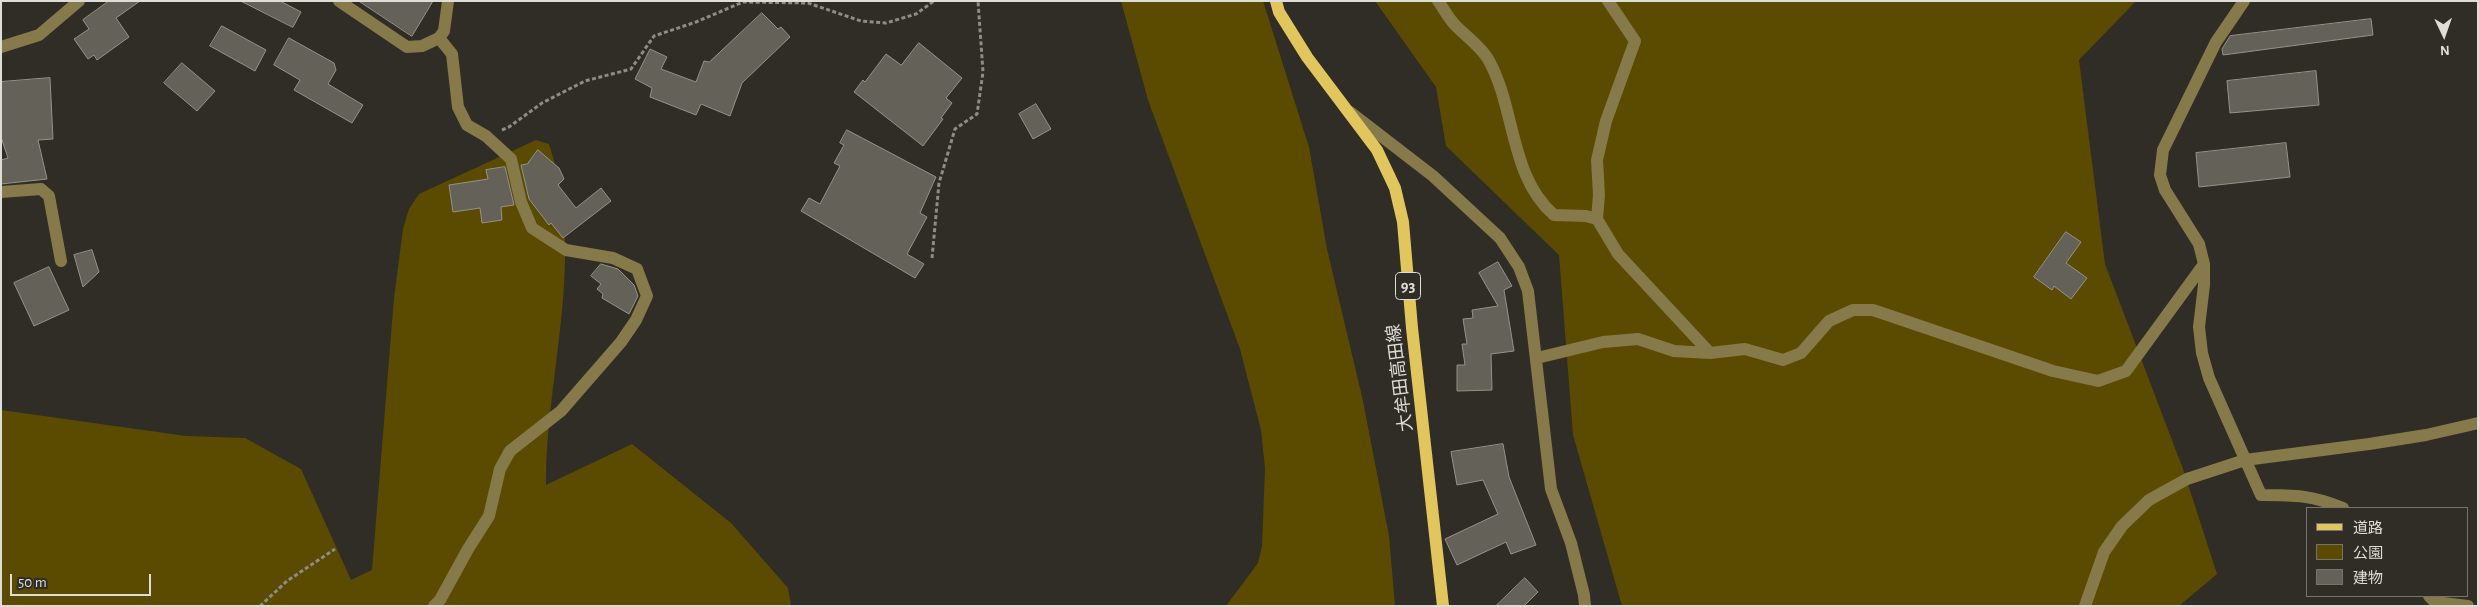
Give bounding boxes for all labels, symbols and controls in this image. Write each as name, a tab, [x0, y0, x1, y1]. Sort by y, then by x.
north arrow	[2419, 10, 2469, 60]
text: N	[2440, 43, 2450, 57]
road number: 93	[1396, 272, 1420, 300]
street label: 大牟田高田線	[1383, 323, 1417, 433]
legend	[2306, 507, 2469, 597]
text: 道路	[2353, 521, 2383, 536]
text: 公園	[2353, 546, 2383, 561]
scale bar	[12, 564, 154, 596]
text: 建物	[2353, 571, 2383, 586]
text: 50 m	[18, 575, 47, 590]

